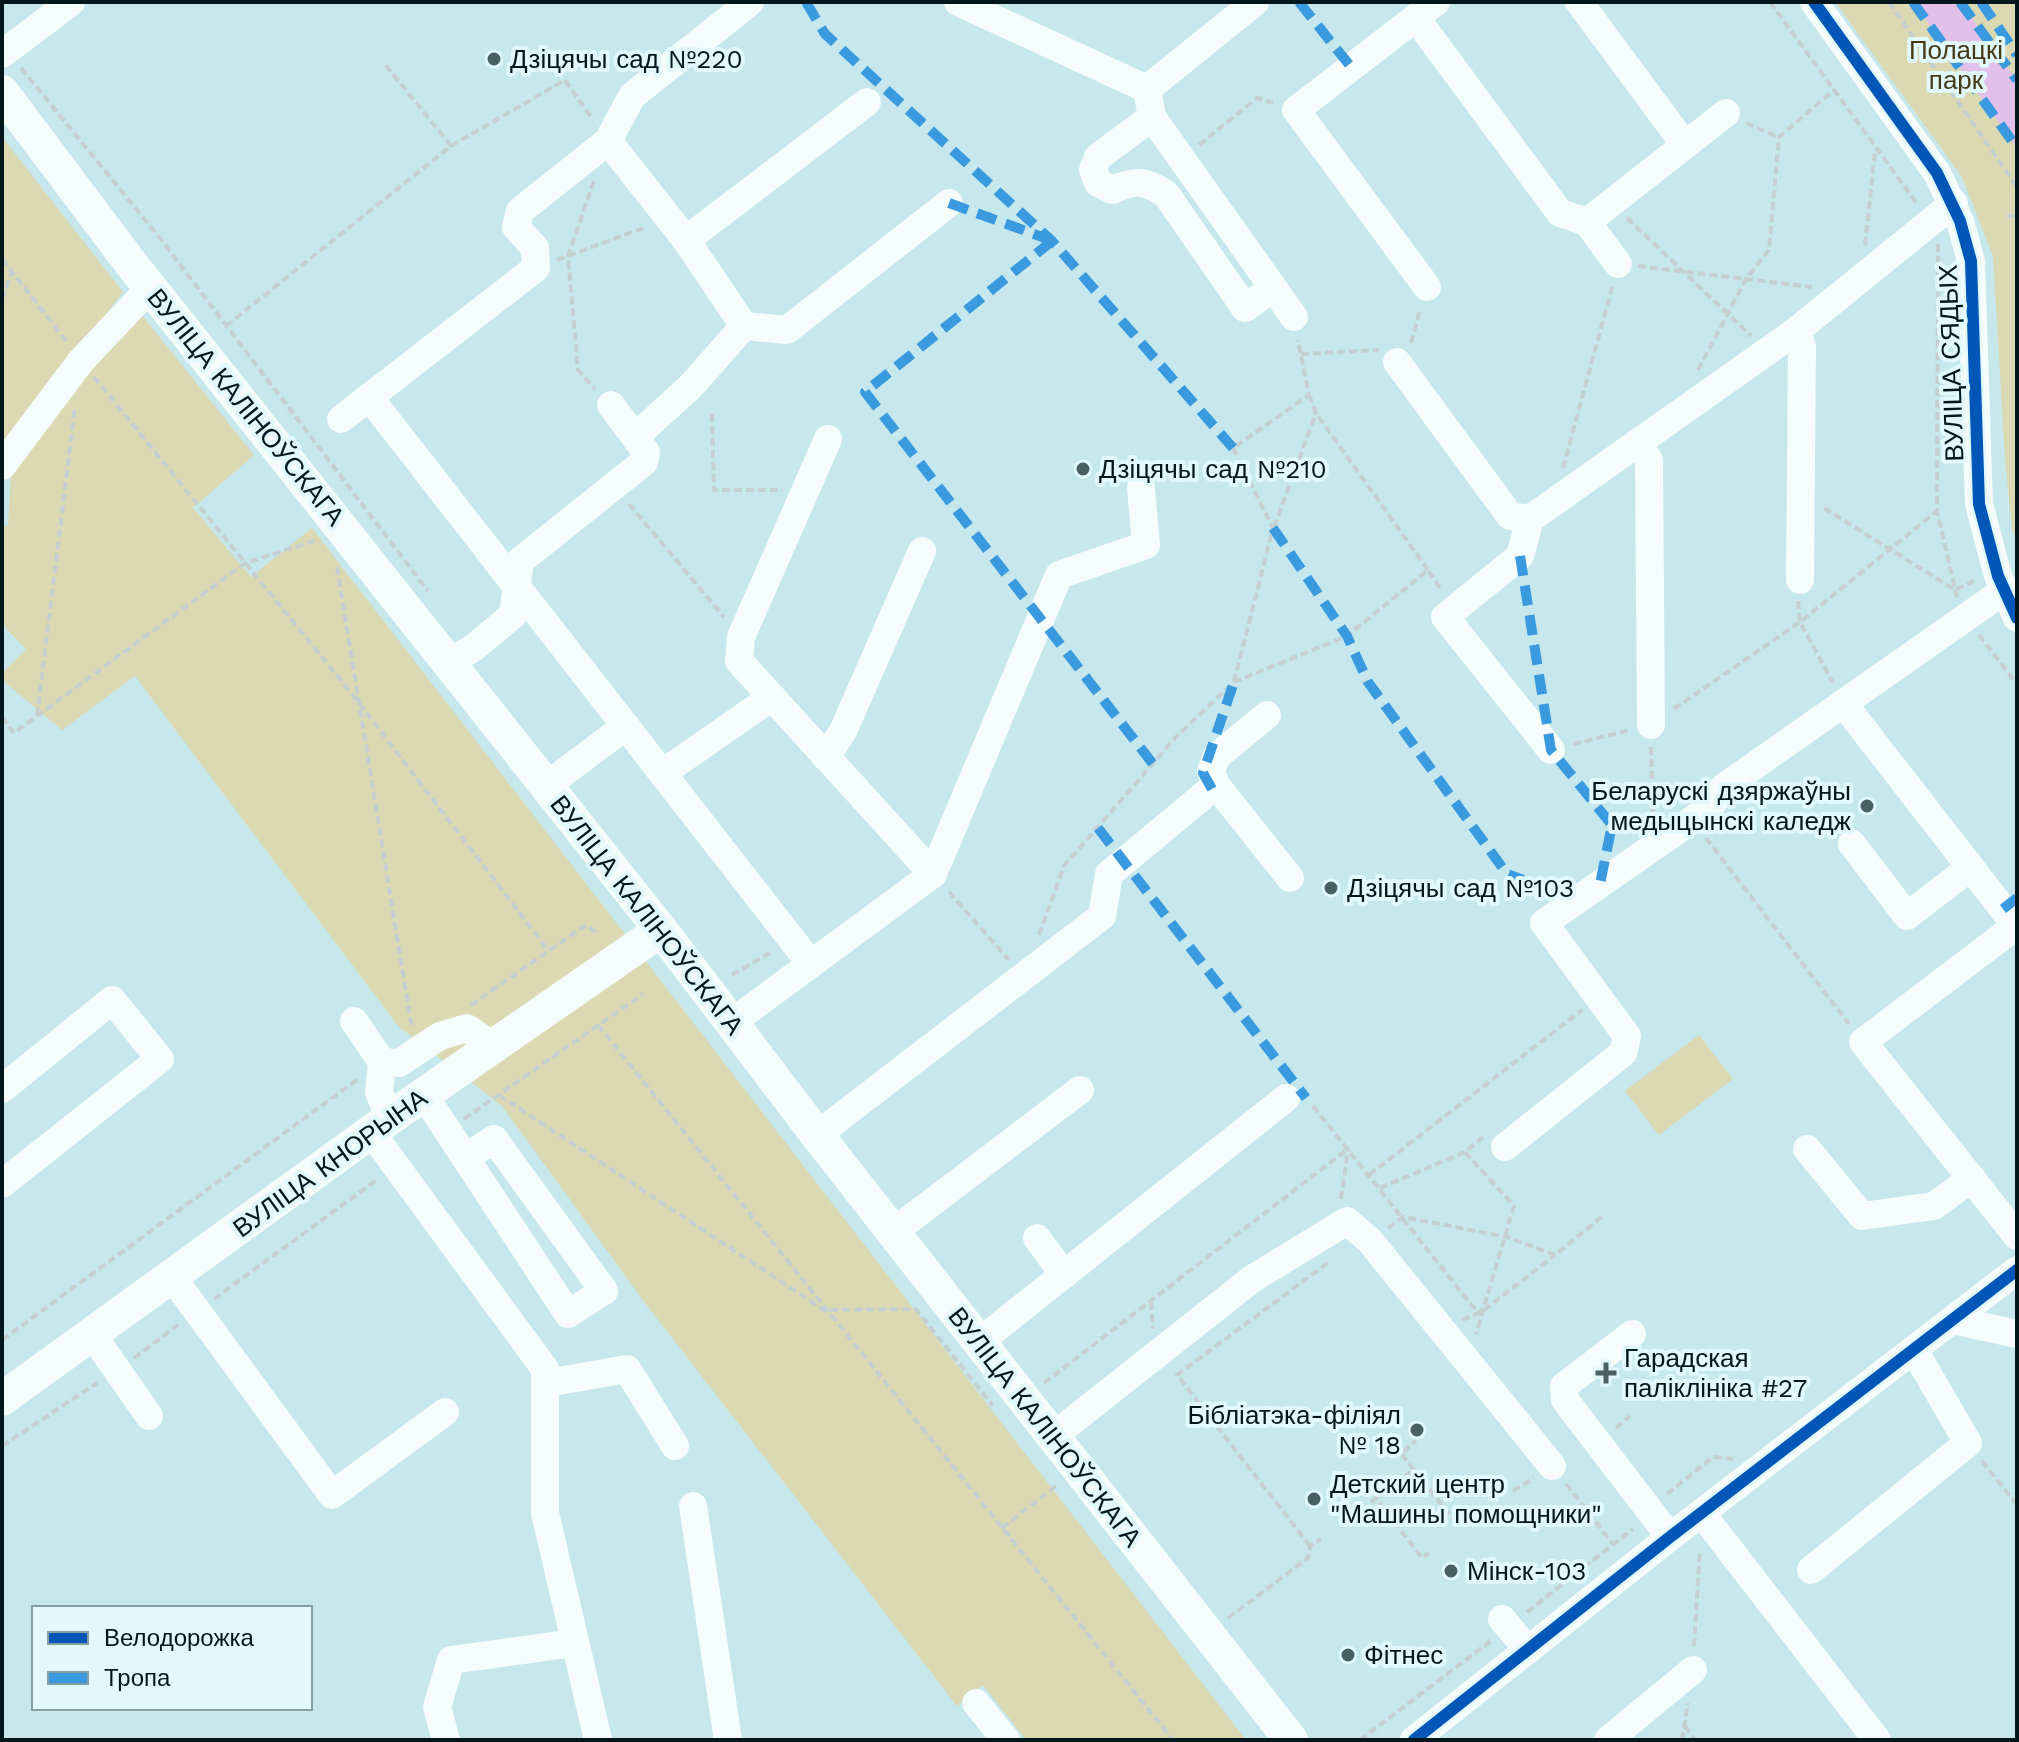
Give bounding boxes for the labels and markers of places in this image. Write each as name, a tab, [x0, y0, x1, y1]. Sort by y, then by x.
place label: Дзіцячы сад №220	[510, 44, 743, 74]
marker: Дзіцячы сад №220	[485, 50, 503, 68]
place label: Дзіцячы сад №210	[1099, 454, 1327, 484]
marker: Дзіцячы сад №210	[1074, 460, 1092, 478]
place label: Беларускі дзяржаўны медыцынскі каледж	[1591, 776, 1852, 836]
marker: Беларускі дзяржаўны медыцынскі каледж	[1858, 797, 1876, 815]
place label: Дзіцячы сад №103	[1347, 873, 1574, 903]
marker: Дзіцячы сад №103	[1322, 879, 1340, 897]
place label: Гарадская паліклініка #27	[1624, 1343, 1807, 1403]
marker: Гарадская паліклініка #27	[1595, 1362, 1617, 1384]
place label: Бібліатэка-філіял № 18	[1187, 1400, 1401, 1460]
marker: Бібліатэка-філіял № 18	[1408, 1421, 1426, 1439]
place label: Детский центр "Машины помощники"	[1330, 1469, 1602, 1529]
marker: Детский центр "Машины помощники"	[1305, 1490, 1323, 1508]
place label: Мінск-103	[1467, 1556, 1586, 1586]
marker: Мінск-103	[1442, 1562, 1460, 1580]
place label: Фітнес	[1364, 1640, 1443, 1670]
marker: Фітнес	[1339, 1646, 1357, 1664]

